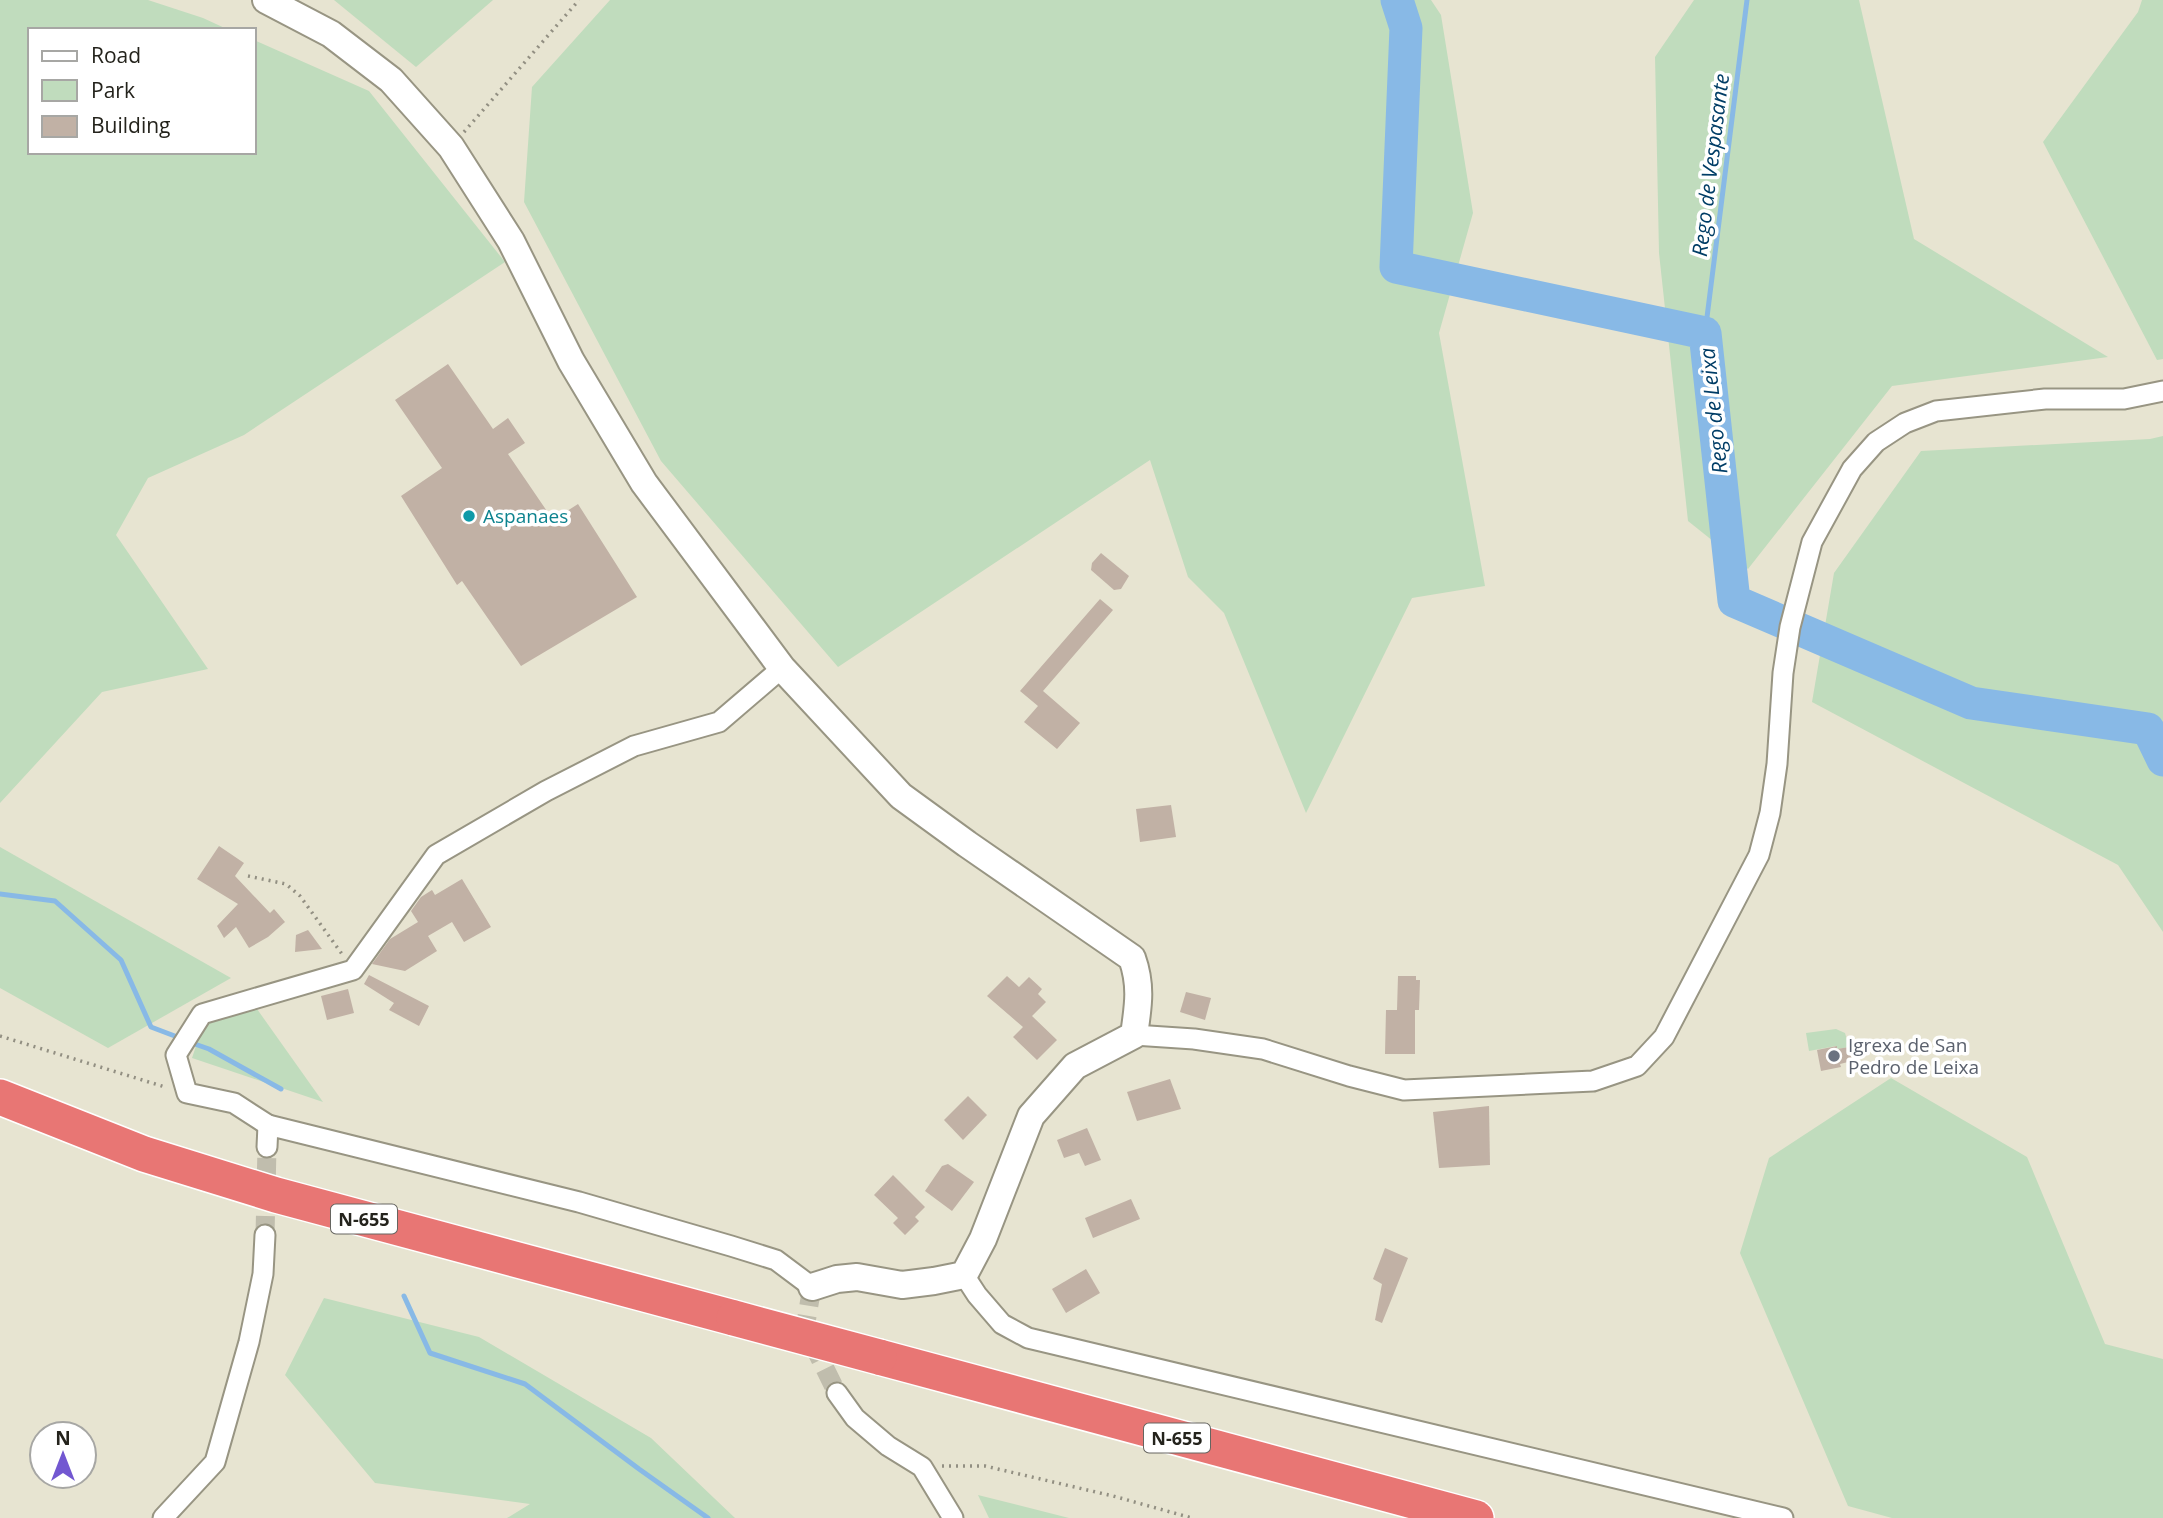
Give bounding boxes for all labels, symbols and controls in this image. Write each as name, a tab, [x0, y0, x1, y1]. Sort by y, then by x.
legend	[28, 28, 256, 154]
text: Road	[91, 41, 141, 69]
water label: Rego de Vespasante	[1685, 72, 1735, 258]
text: Park	[91, 76, 135, 104]
text: Building	[91, 111, 170, 139]
water label: Rego de Leixa	[1692, 347, 1734, 475]
place label: Aspanaes	[483, 503, 568, 529]
marker: Aspanaes	[461, 508, 477, 524]
place label: Igrexa de San Pedro de Leixa	[1848, 1032, 1979, 1080]
marker: Igrexa de San Pedro de Leixa	[1826, 1048, 1842, 1064]
road number: N-655	[331, 1204, 397, 1234]
north arrow	[28, 1420, 98, 1490]
road number: N-655	[1144, 1423, 1210, 1452]
text: N	[55, 1425, 71, 1451]

